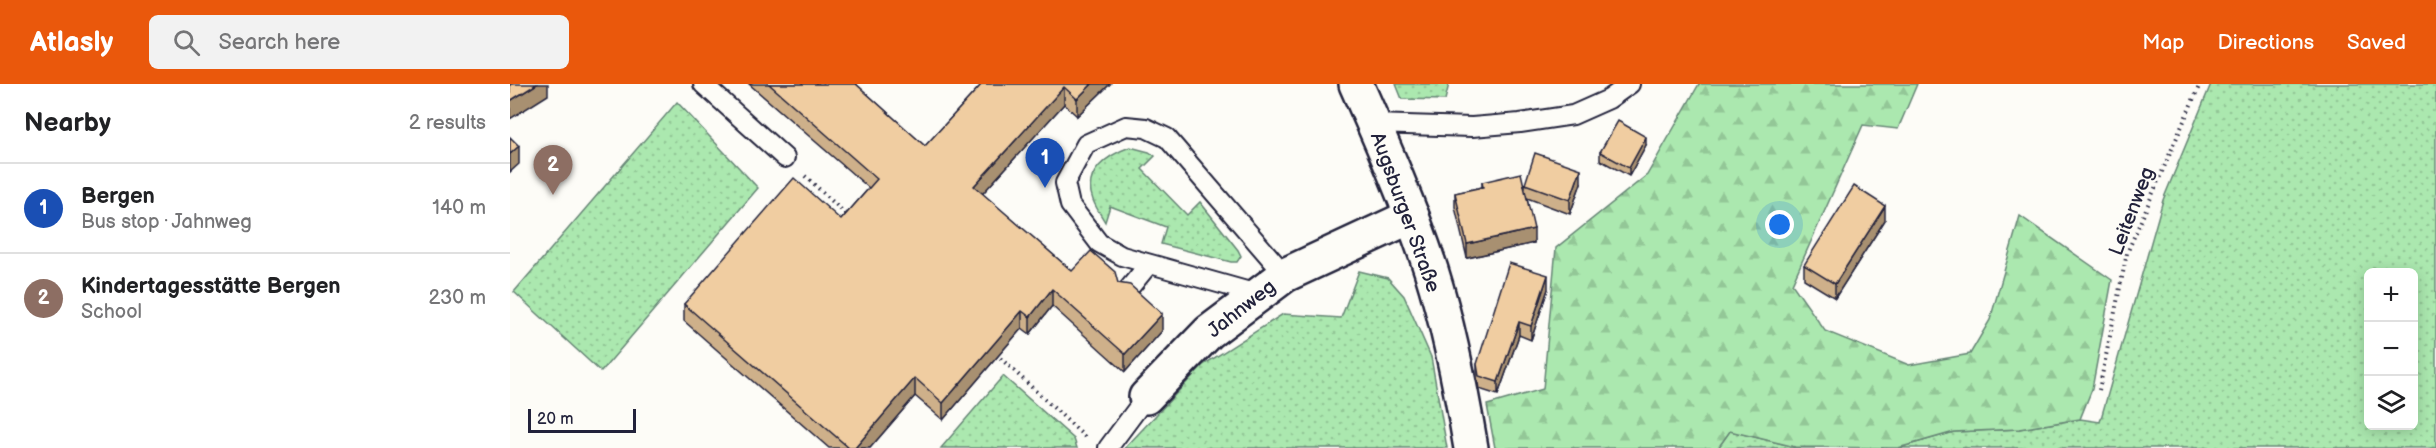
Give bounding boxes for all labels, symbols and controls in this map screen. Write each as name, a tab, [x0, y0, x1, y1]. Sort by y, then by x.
search box	[149, 15, 569, 69]
text: Atlasly	[30, 26, 113, 59]
icon: search	[170, 26, 203, 59]
text: Search here	[218, 29, 340, 56]
text: Map	[2142, 30, 2185, 55]
text: Directions	[2218, 30, 2314, 55]
text: Saved	[2347, 30, 2406, 55]
text: Nearby	[24, 108, 111, 139]
text: 2 results	[409, 111, 486, 135]
street label: Augsburger Straße	[1365, 129, 1445, 296]
pin: 1	[1026, 138, 1064, 188]
pin: 2	[534, 146, 573, 195]
street label: Leitenweg	[2104, 164, 2160, 259]
text: Bergen	[81, 183, 155, 210]
text: 1	[39, 196, 48, 220]
text: 140 m	[432, 196, 486, 220]
text: Bus stop · Jahnweg	[81, 210, 252, 234]
your location	[1765, 210, 1794, 239]
map controls	[2364, 268, 2418, 430]
button: +	[2364, 268, 2418, 322]
text: Kindertagesstätte Bergen	[81, 273, 341, 300]
street label: Jahnweg	[1203, 275, 1281, 343]
text: 2	[38, 286, 49, 310]
text: 230 m	[429, 286, 486, 310]
text: School	[81, 300, 142, 324]
button: −	[2364, 322, 2418, 376]
button: layers	[2364, 376, 2418, 430]
scale bar	[528, 406, 636, 434]
text: 20 m	[537, 410, 573, 429]

